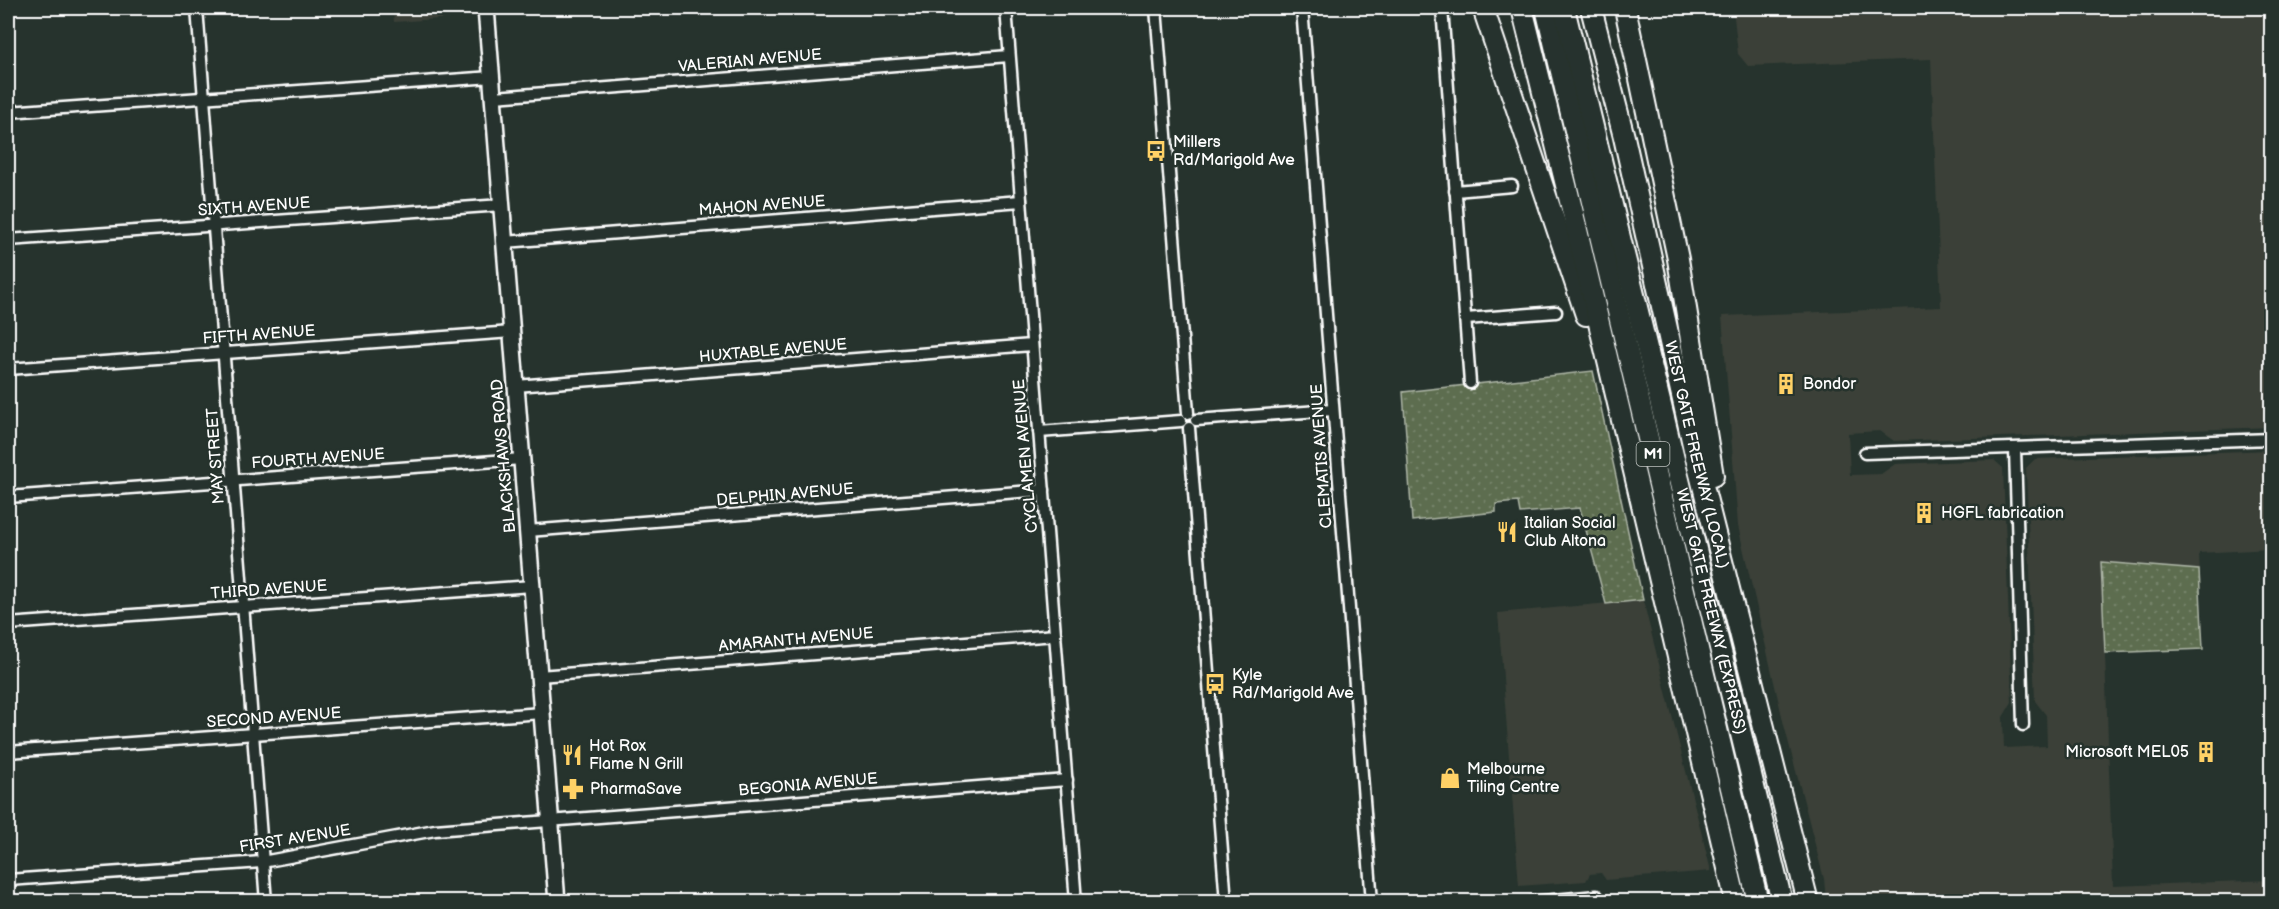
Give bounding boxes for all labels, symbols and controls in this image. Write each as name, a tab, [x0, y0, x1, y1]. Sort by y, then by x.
street label: VALERIAN AVENUE	[678, 45, 822, 77]
place label: Millers Rd/Marigold Ave	[1173, 133, 1295, 170]
bus stop icon: Millers Rd/Marigold Ave	[1144, 139, 1168, 163]
street label: MAHON AVENUE	[698, 192, 826, 220]
street label: SIXTH AVENUE	[197, 194, 311, 220]
street label: FIFTH AVENUE	[202, 322, 316, 348]
street label: HUXTABLE AVENUE	[698, 335, 848, 367]
street label: WEST GATE FREEWAY (LOCAL)	[1661, 339, 1733, 570]
building icon: Bondor	[1774, 372, 1798, 396]
place label: Bondor	[1803, 375, 1856, 394]
street label: BLACKSHAWS ROAD	[488, 378, 520, 534]
street label: CYCLAMEN AVENUE	[1010, 378, 1042, 534]
street label: CLEMATIS AVENUE	[1307, 383, 1337, 529]
street label: MAY STREET	[203, 407, 229, 505]
road number: M1	[1636, 442, 1670, 466]
street label: FOURTH AVENUE	[251, 445, 385, 473]
street label: DELPHIN AVENUE	[716, 480, 854, 510]
street label: WEST GATE FREEWAY (EXPRESS)	[1672, 486, 1750, 736]
building icon: HGFL fabrication	[1912, 501, 1936, 525]
place label: HGFL fabrication	[1941, 504, 2064, 523]
place label: Italian Social Club Altona	[1524, 514, 1616, 551]
restaurant icon: Italian Social Club Altona	[1495, 520, 1519, 544]
street label: THIRD AVENUE	[210, 576, 328, 604]
street label: AMARANTH AVENUE	[718, 624, 874, 656]
place label: Kyle Rd/Marigold Ave	[1232, 666, 1354, 703]
bus stop icon: Kyle Rd/Marigold Ave	[1203, 672, 1227, 696]
street label: SECOND AVENUE	[206, 704, 342, 732]
place label: Hot Rox Flame N Grill	[589, 737, 683, 774]
building icon: Microsoft MEL05	[2194, 740, 2218, 764]
restaurant icon: Hot Rox Flame N Grill	[560, 743, 584, 767]
place label: Microsoft MEL05	[2065, 743, 2189, 762]
place label: Melbourne Tiling Centre	[1467, 760, 1560, 797]
shop icon: Melbourne Tiling Centre	[1438, 766, 1462, 790]
street label: BEGONIA AVENUE	[738, 769, 878, 801]
pharmacy icon: PharmaSave	[561, 777, 585, 801]
place label: PharmaSave	[590, 780, 682, 799]
street label: FIRST AVENUE	[238, 821, 352, 857]

